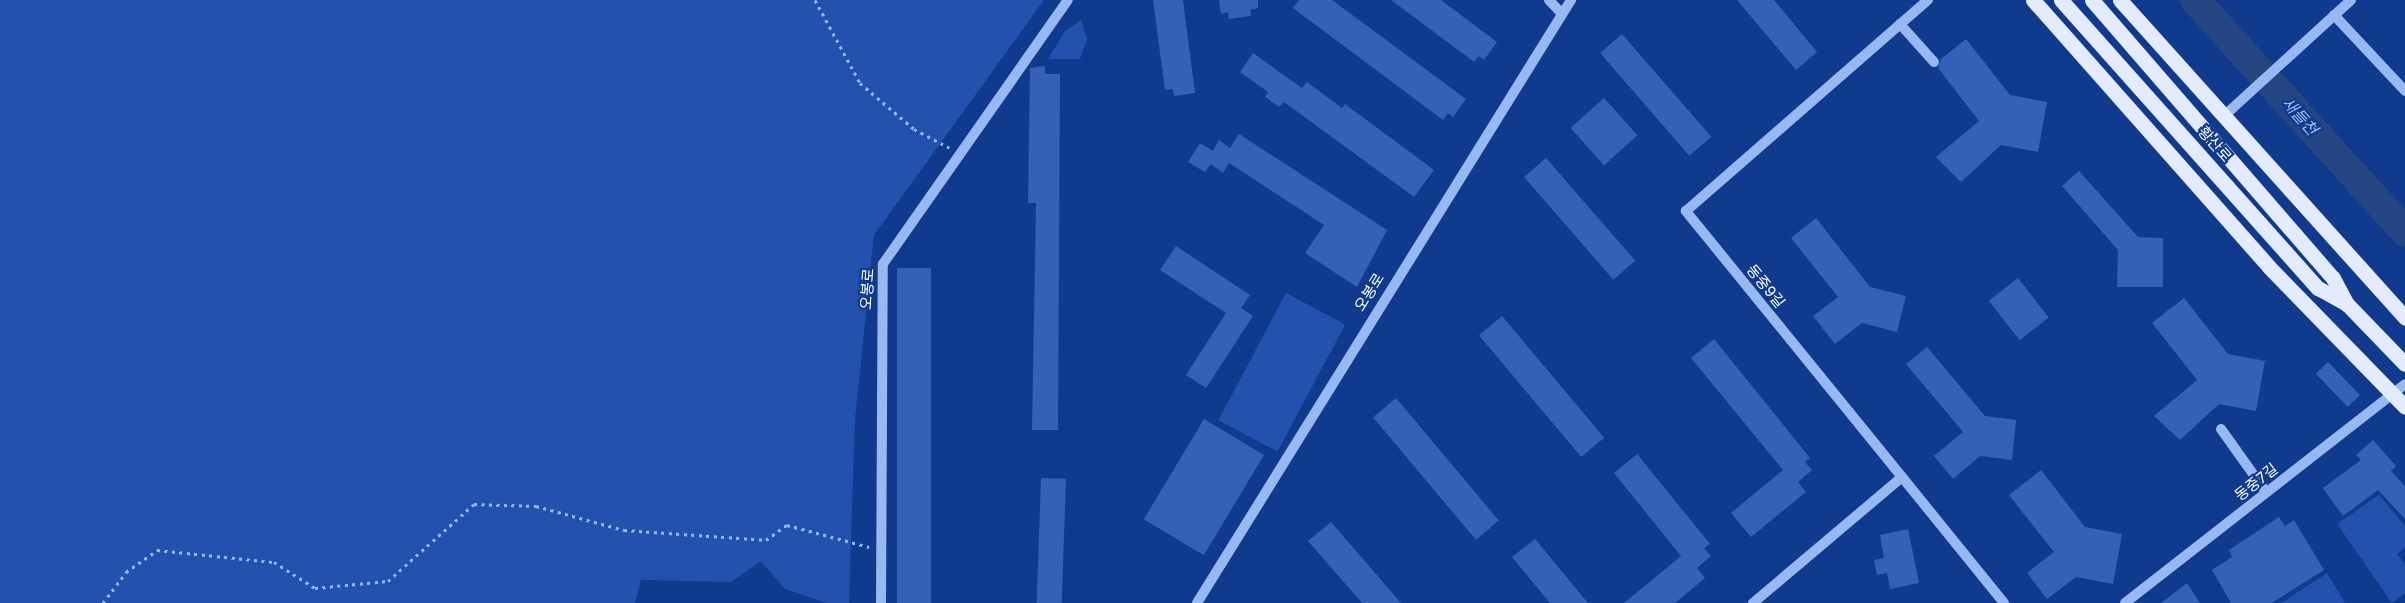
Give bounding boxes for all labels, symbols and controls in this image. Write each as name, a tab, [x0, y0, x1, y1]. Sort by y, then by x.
water label: 새들천	[2278, 93, 2322, 139]
street label: 황산로	[2195, 122, 2235, 166]
street label: 동중9길	[1743, 261, 1789, 311]
street label: 오봉로	[857, 268, 877, 310]
street label: 오봉로	[1350, 270, 1388, 314]
street label: 동중7길	[2231, 460, 2281, 504]

